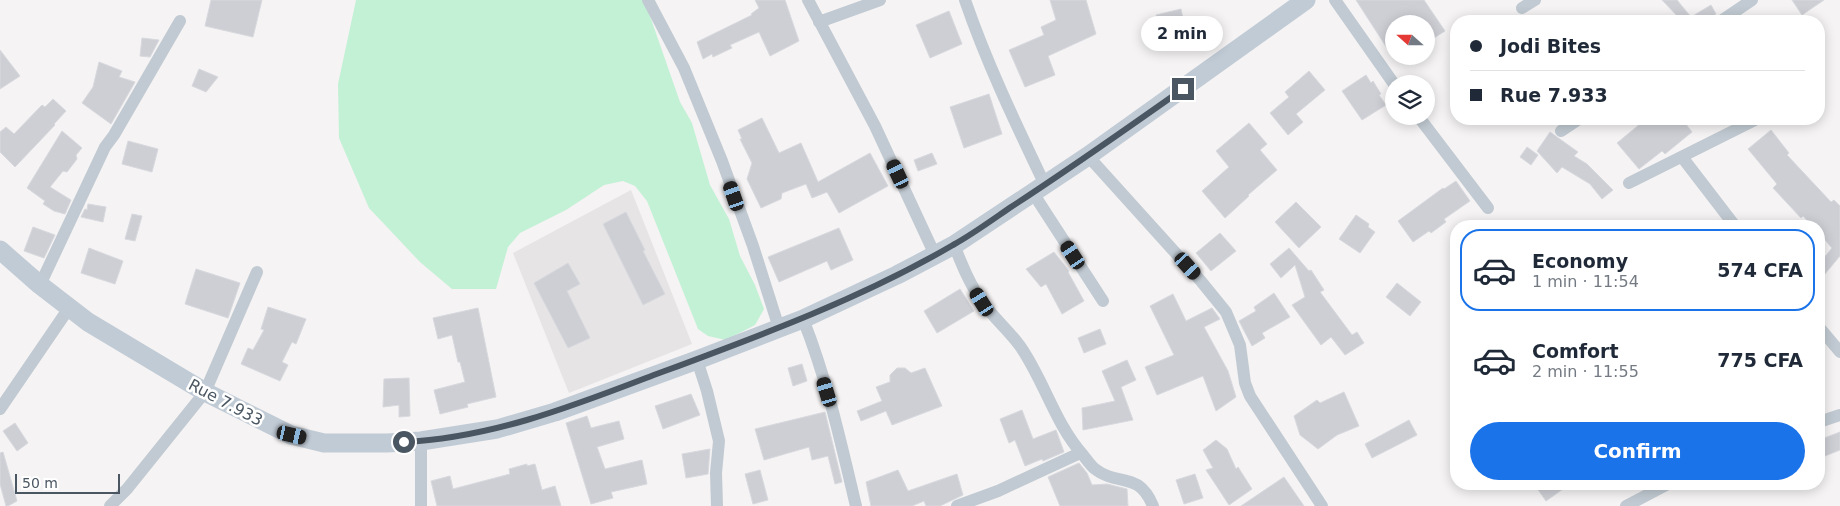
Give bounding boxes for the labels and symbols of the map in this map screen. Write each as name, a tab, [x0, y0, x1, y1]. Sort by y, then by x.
north arrow	[1385, 15, 1435, 65]
callout: 2 min	[1142, 17, 1224, 52]
route end	[1172, 78, 1194, 100]
car	[884, 157, 911, 191]
car	[722, 179, 745, 213]
car	[1058, 238, 1087, 272]
car	[1172, 250, 1203, 282]
car	[967, 285, 996, 319]
street label: Rue 7.933	[185, 375, 266, 430]
car	[815, 375, 838, 409]
car	[275, 424, 308, 446]
route start	[393, 431, 415, 453]
scale bar	[15, 471, 120, 494]

